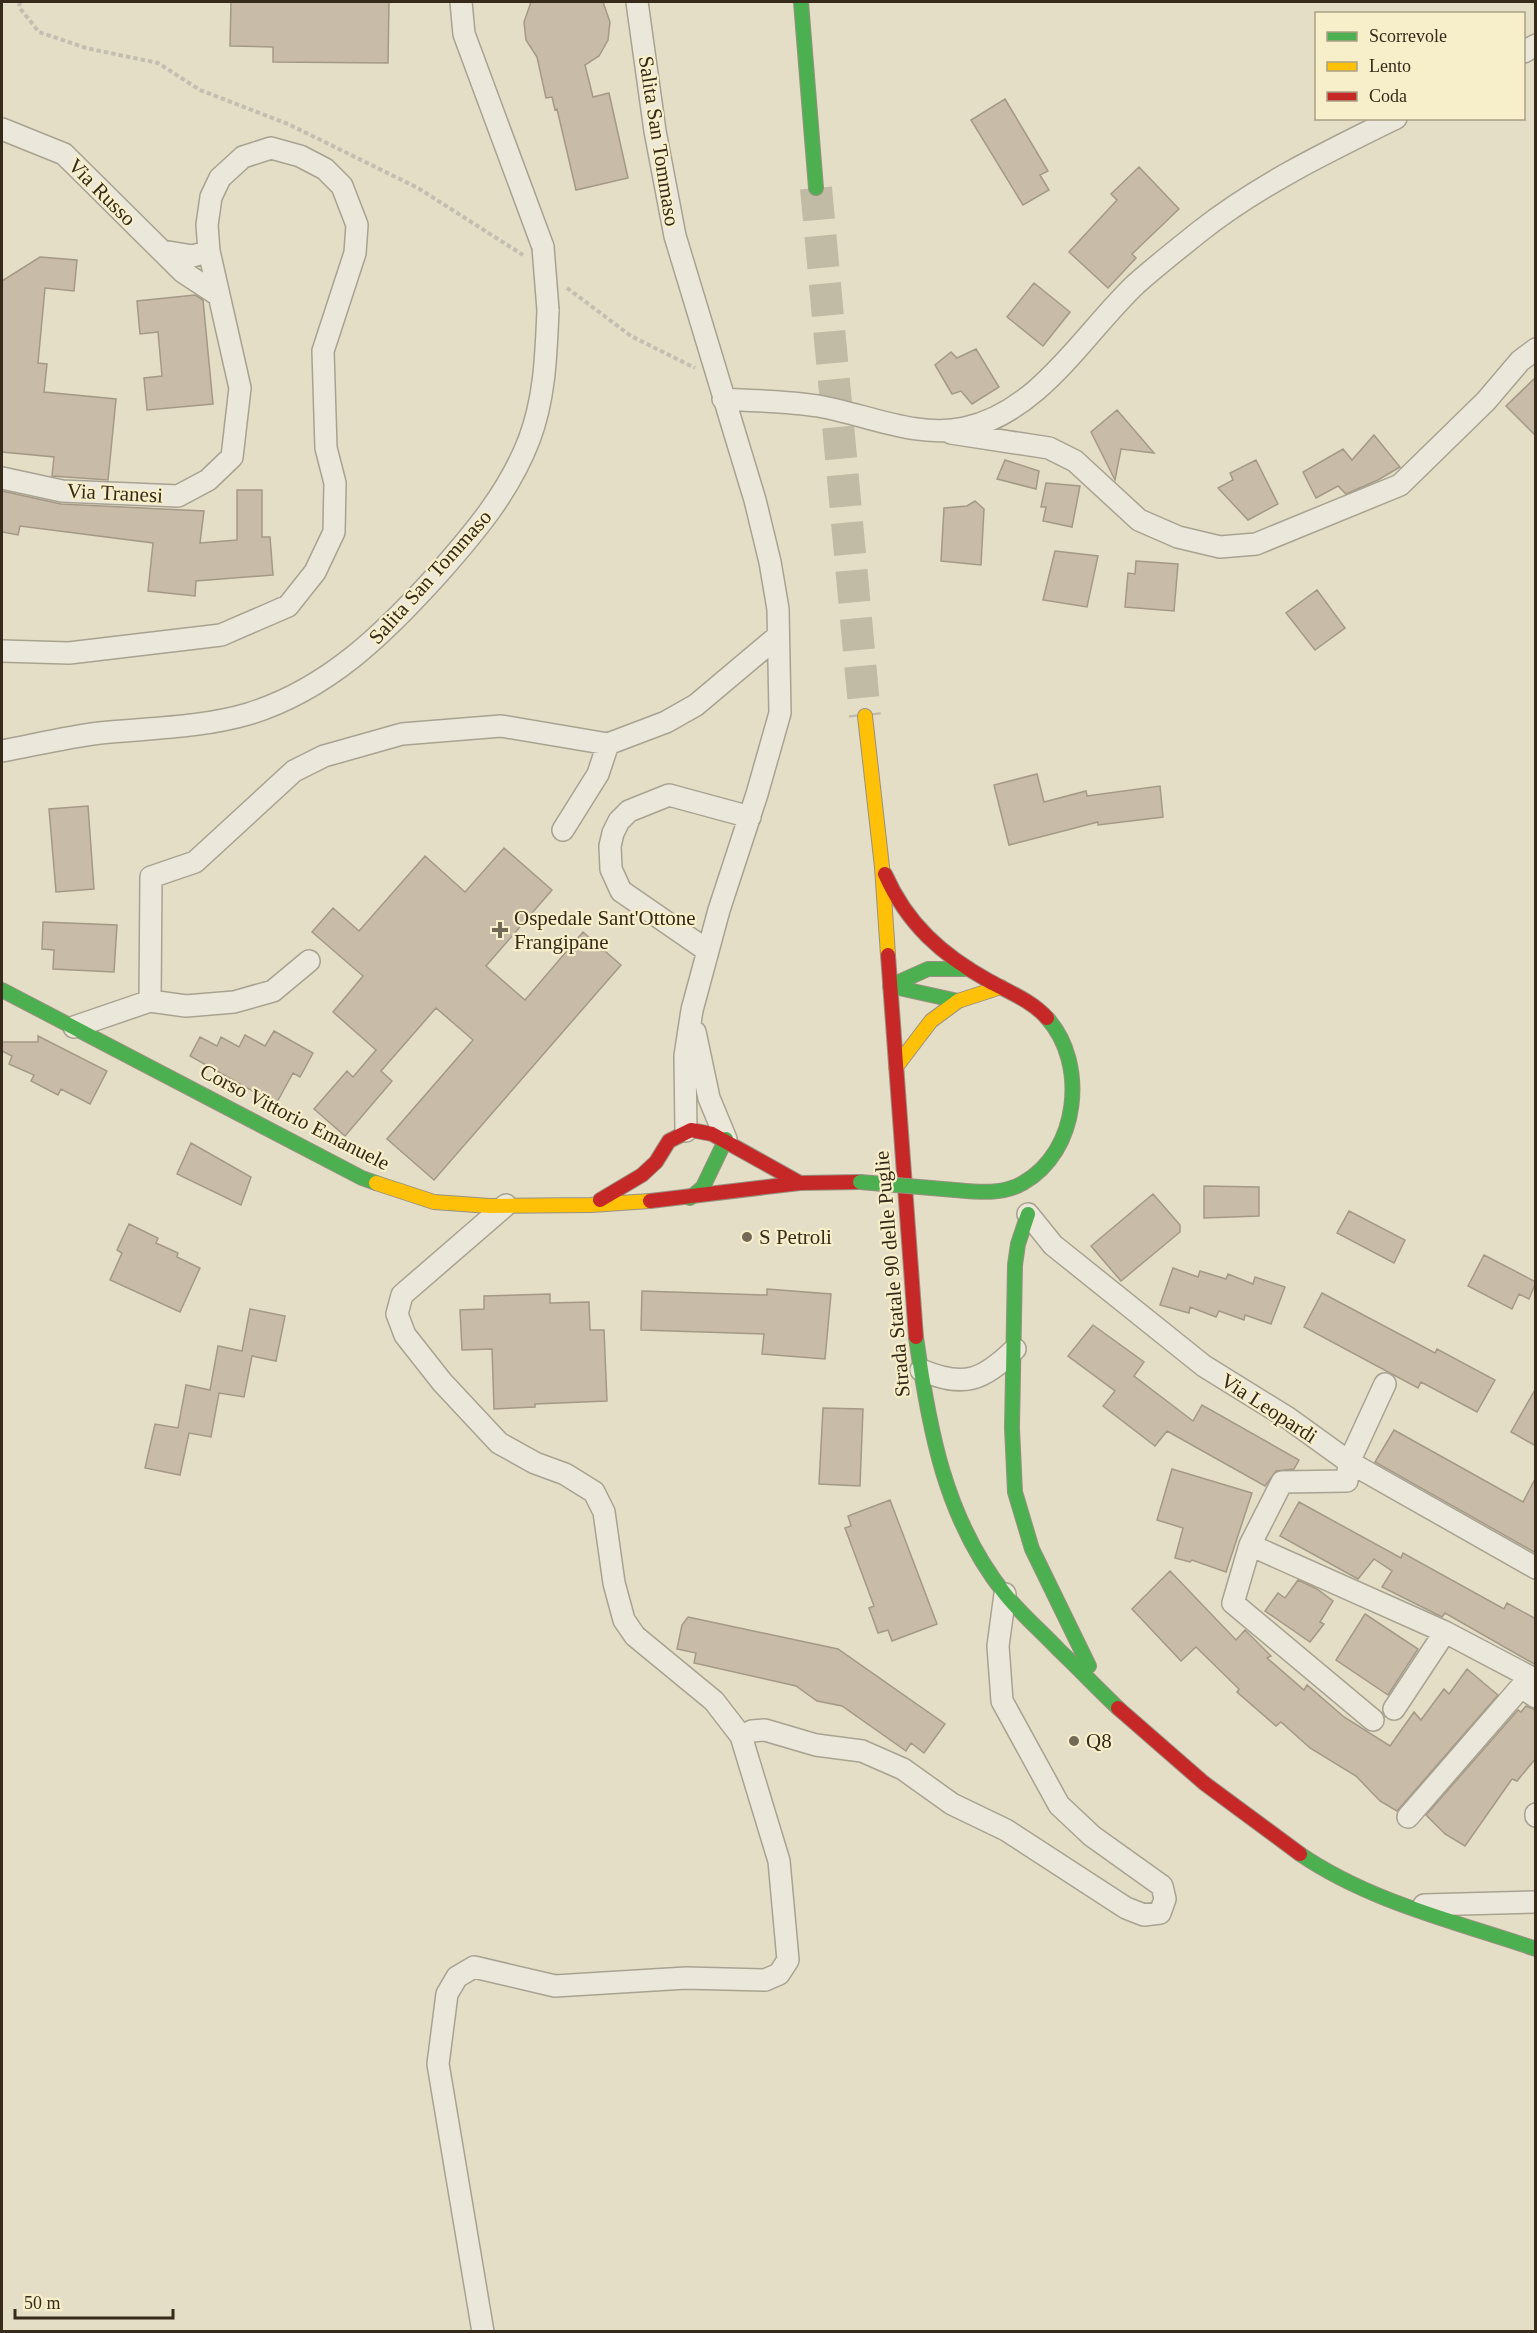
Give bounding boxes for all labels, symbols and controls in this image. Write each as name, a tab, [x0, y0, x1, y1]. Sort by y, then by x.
legend	[1315, 12, 1525, 120]
text: Scorrevole	[1369, 26, 1447, 46]
street label: Salita San Tommaso	[634, 54, 684, 228]
text: Lento	[1369, 56, 1411, 76]
text: Coda	[1369, 86, 1407, 106]
street label: Via Russo	[63, 153, 141, 231]
street label: Via Tranesi	[66, 478, 164, 508]
street label: Salita San Tommaso	[364, 505, 496, 649]
place label: Ospedale Sant'Ottone Frangipane	[514, 906, 696, 954]
marker: Ospedale Sant'Ottone Frangipane	[491, 921, 509, 939]
street label: Corso Vittorio Emanuele	[196, 1059, 394, 1175]
street label: Strada Statale 90 delle Puglie	[869, 1150, 915, 1398]
place label: S Petroli	[759, 1225, 832, 1249]
marker: S Petroli	[740, 1230, 754, 1244]
street label: Via Leopardi	[1216, 1368, 1322, 1448]
place label: Q8	[1086, 1729, 1112, 1753]
marker: Q8	[1067, 1734, 1081, 1748]
scale bar	[15, 2282, 172, 2320]
text: 50 m	[24, 2293, 61, 2313]

